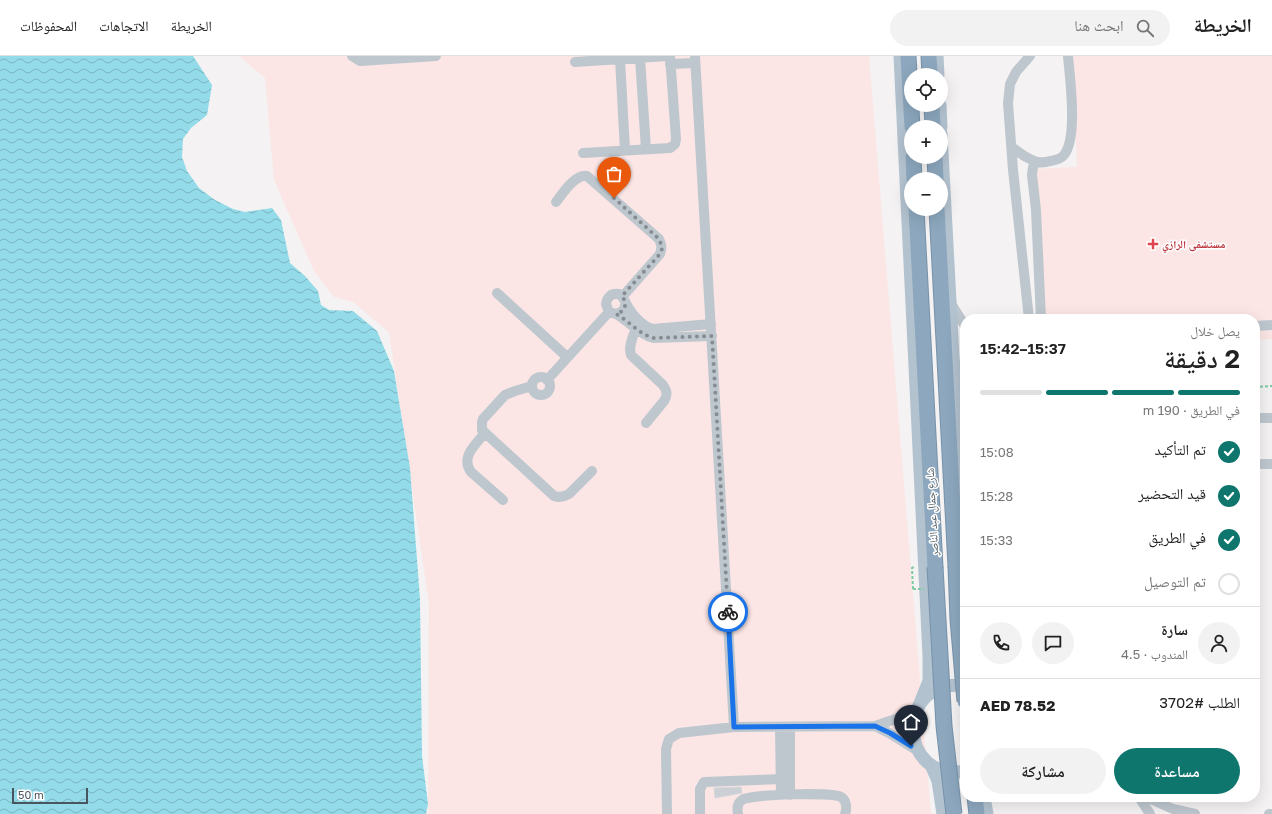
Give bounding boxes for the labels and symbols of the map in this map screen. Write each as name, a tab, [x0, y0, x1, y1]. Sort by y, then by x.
pin	[597, 157, 631, 198]
place label: مستشفى الرازي	[1162, 237, 1226, 253]
marker: مستشفى الرازي	[1147, 238, 1159, 250]
street label: شارع جمال عبد الناصر	[923, 468, 941, 557]
courier	[708, 592, 748, 632]
pin	[894, 705, 928, 746]
scale bar	[12, 786, 88, 805]

